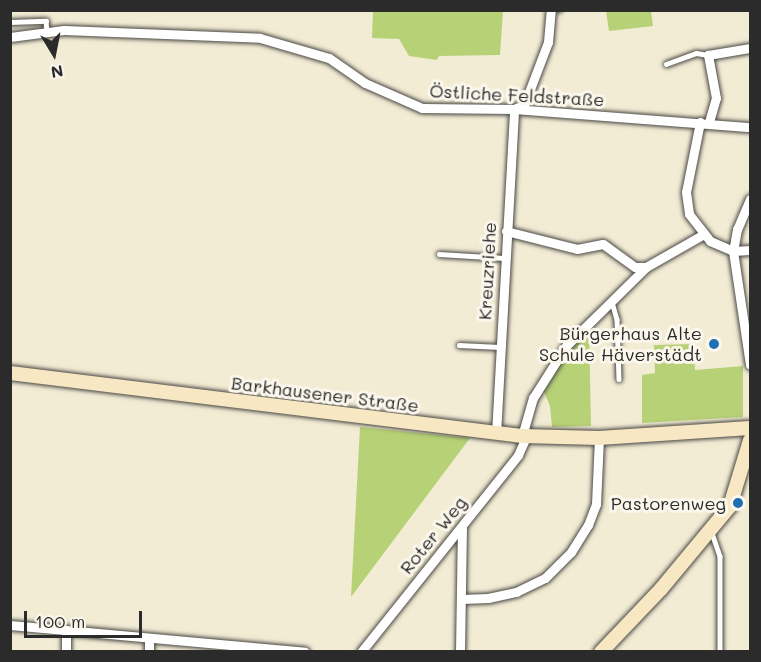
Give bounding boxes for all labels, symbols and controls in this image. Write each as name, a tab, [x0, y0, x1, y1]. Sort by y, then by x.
north arrow	[24, 24, 84, 84]
text: N	[49, 61, 65, 84]
street label: Östliche Feldstraße	[429, 80, 605, 110]
street label: Kreuzriehe	[474, 222, 500, 320]
place label: Bürgerhaus Alte Schule Häverstädt	[539, 323, 702, 366]
marker: Bürgerhaus Alte Schule Häverstädt	[707, 337, 721, 351]
street label: Barkhausener Straße	[230, 372, 420, 416]
street label: Roter Weg	[395, 492, 471, 578]
place label: Pastorenweg	[611, 492, 726, 514]
marker: Pastorenweg	[731, 496, 745, 510]
scale bar	[27, 599, 146, 637]
text: 100 m	[35, 609, 85, 633]

